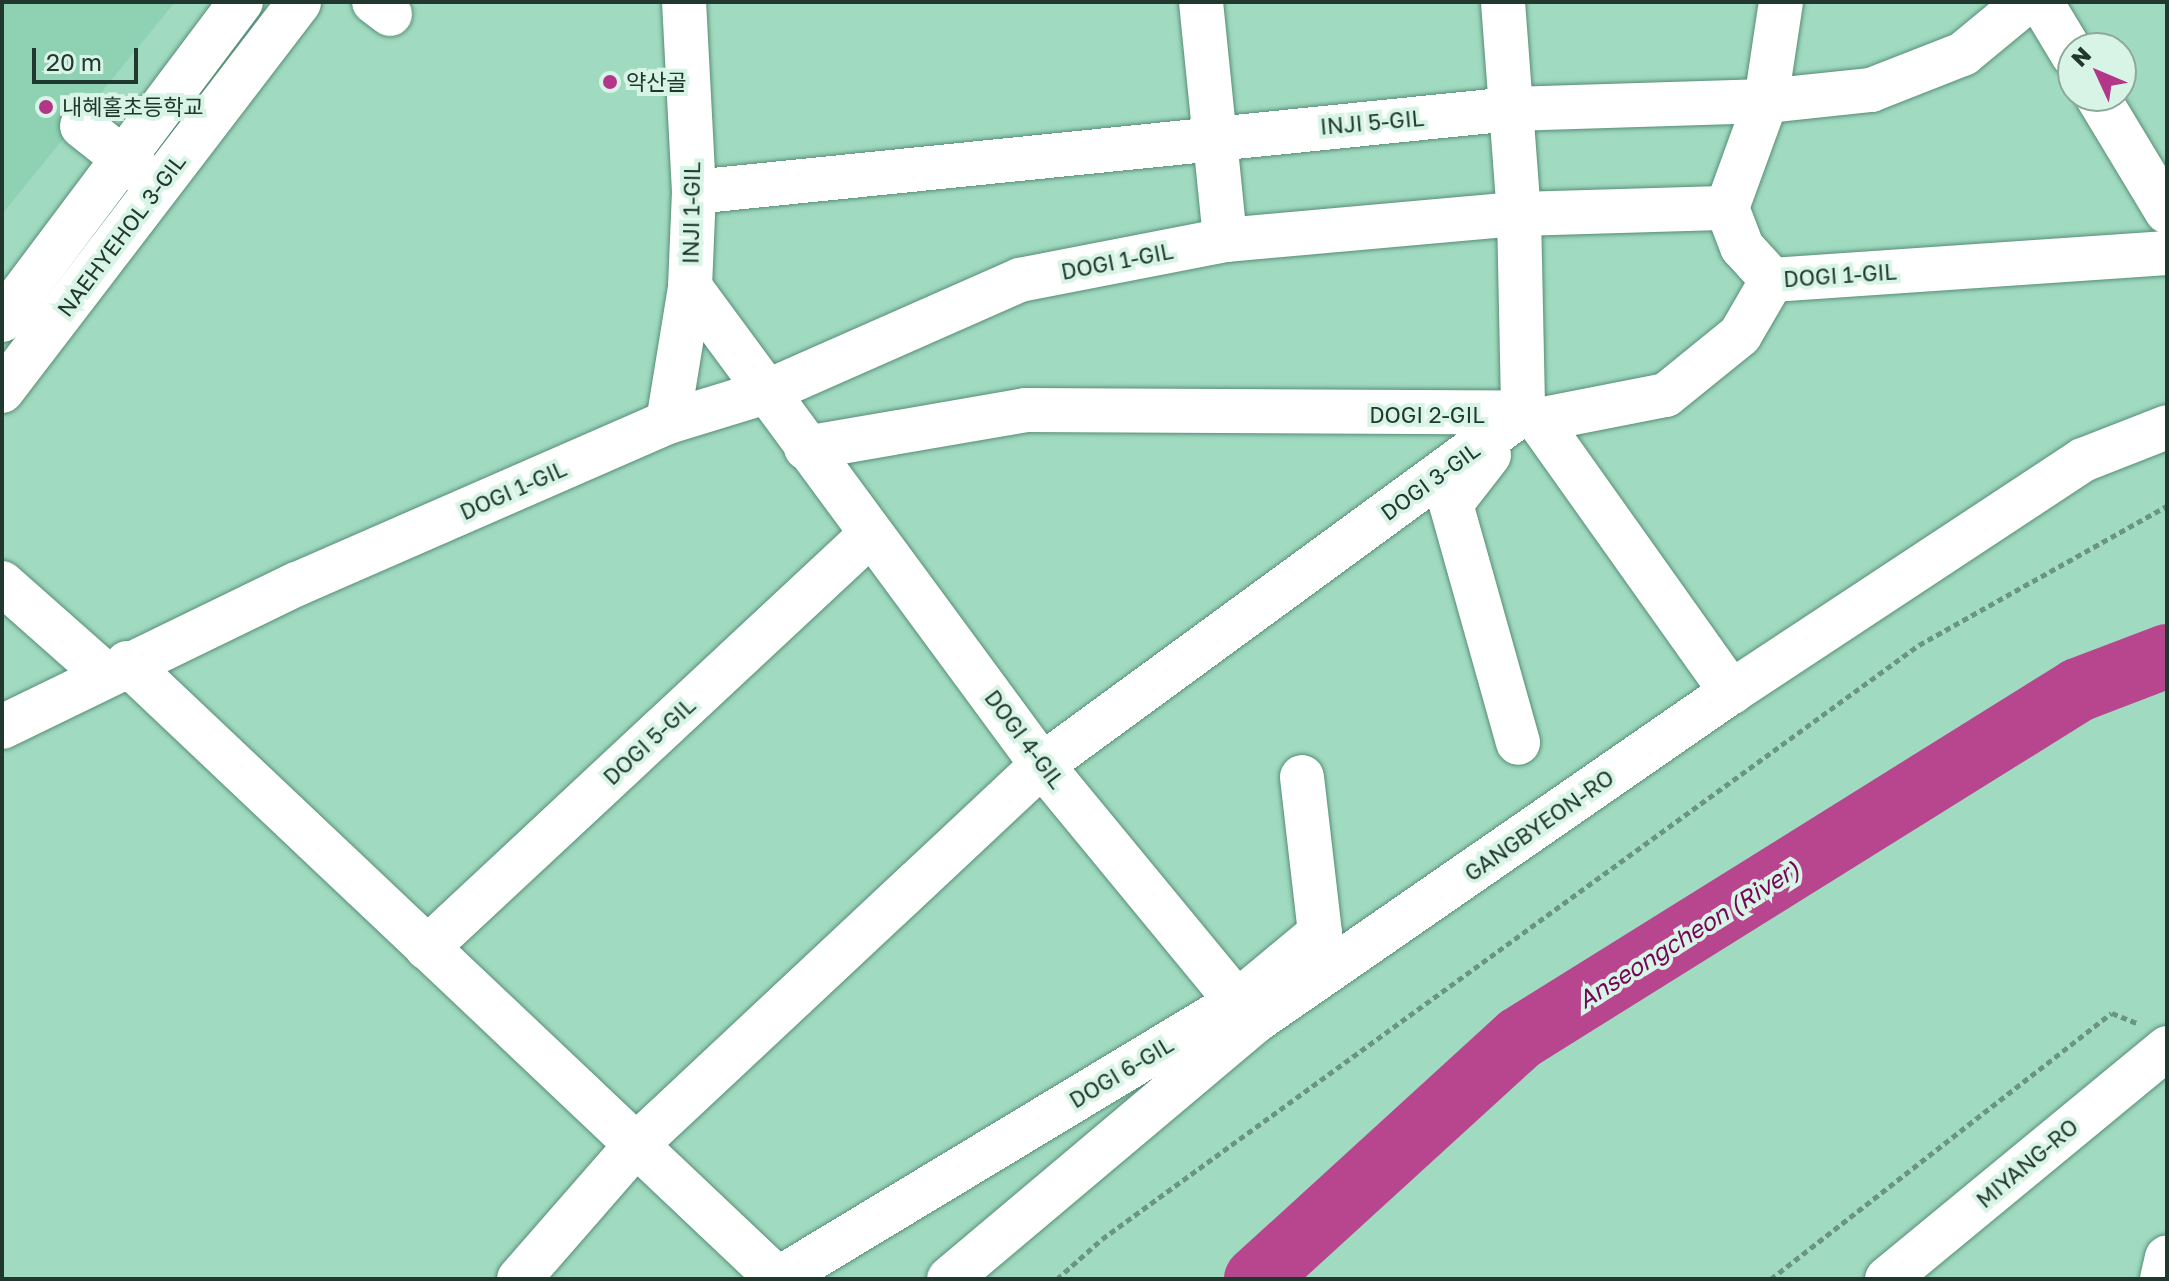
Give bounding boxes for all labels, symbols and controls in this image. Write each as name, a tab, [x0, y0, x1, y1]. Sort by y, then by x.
scale bar	[36, 32, 142, 82]
north arrow	[2057, 32, 2137, 112]
text: N	[2065, 41, 2096, 72]
text: 20 m	[46, 47, 102, 76]
place label: 약산골	[626, 69, 687, 95]
marker: 약산골	[601, 73, 619, 91]
place label: 내혜홀초등학교	[62, 94, 204, 120]
marker: 내혜홀초등학교	[37, 98, 55, 116]
street label: INJI 5-GIL	[1319, 104, 1425, 140]
street label: NAEHYEHOL 3-GIL	[51, 149, 191, 321]
street label: INJI 1-GIL	[677, 162, 705, 264]
street label: DOGI 1-GIL	[1059, 237, 1175, 285]
street label: DOGI 1-GIL	[1782, 258, 1898, 292]
street label: DOGI 2-GIL	[1369, 402, 1485, 428]
street label: DOGI 3-GIL	[1375, 436, 1485, 526]
street label: DOGI 1-GIL	[456, 455, 570, 525]
street label: DOGI 4-GIL	[979, 685, 1071, 793]
street label: DOGI 5-GIL	[598, 692, 700, 790]
street label: GANGBYEON-RO	[1459, 764, 1619, 886]
water label: Anseongcheon (River)	[1572, 854, 1804, 1014]
street label: DOGI 6-GIL	[1064, 1031, 1178, 1113]
street label: MIYANG-RO	[1971, 1113, 2083, 1213]

